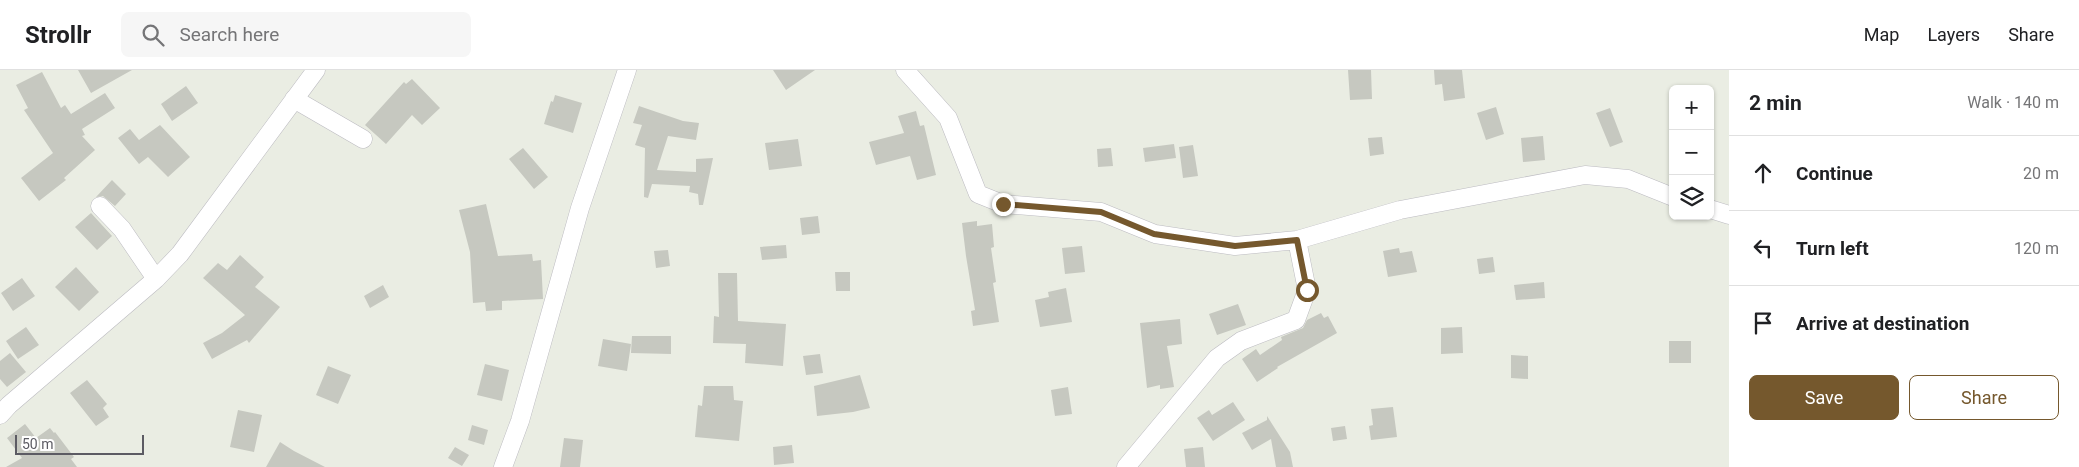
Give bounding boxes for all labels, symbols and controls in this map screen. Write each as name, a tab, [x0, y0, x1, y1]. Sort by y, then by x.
search box	[121, 12, 471, 57]
text: Strollr	[25, 21, 91, 49]
icon: search	[139, 21, 167, 49]
text: Search here	[179, 23, 279, 46]
text: Map	[1864, 24, 1899, 45]
text: Layers	[1927, 24, 1980, 45]
text: Share	[2008, 24, 2054, 45]
map controls	[1669, 85, 1714, 220]
button: +	[1669, 85, 1714, 130]
text: 2 min	[1749, 91, 1802, 115]
text: Walk · 140 m	[1967, 93, 2059, 112]
button: −	[1669, 130, 1714, 175]
icon: ahead	[1749, 159, 1777, 187]
text: Continue	[1796, 162, 1873, 185]
text: 20 m	[2023, 164, 2059, 183]
button: layers	[1669, 175, 1714, 220]
route end	[992, 193, 1015, 216]
icon: left	[1749, 234, 1777, 262]
text: Turn left	[1796, 237, 1869, 260]
text: 120 m	[2014, 239, 2059, 258]
route start	[1296, 279, 1319, 302]
icon: arrive	[1749, 309, 1777, 337]
text: Arrive at destination	[1796, 312, 1969, 335]
button: Save	[1749, 375, 1899, 420]
button: Share	[1909, 375, 2059, 420]
scale bar	[15, 432, 144, 455]
text: 50 m	[22, 436, 54, 452]

